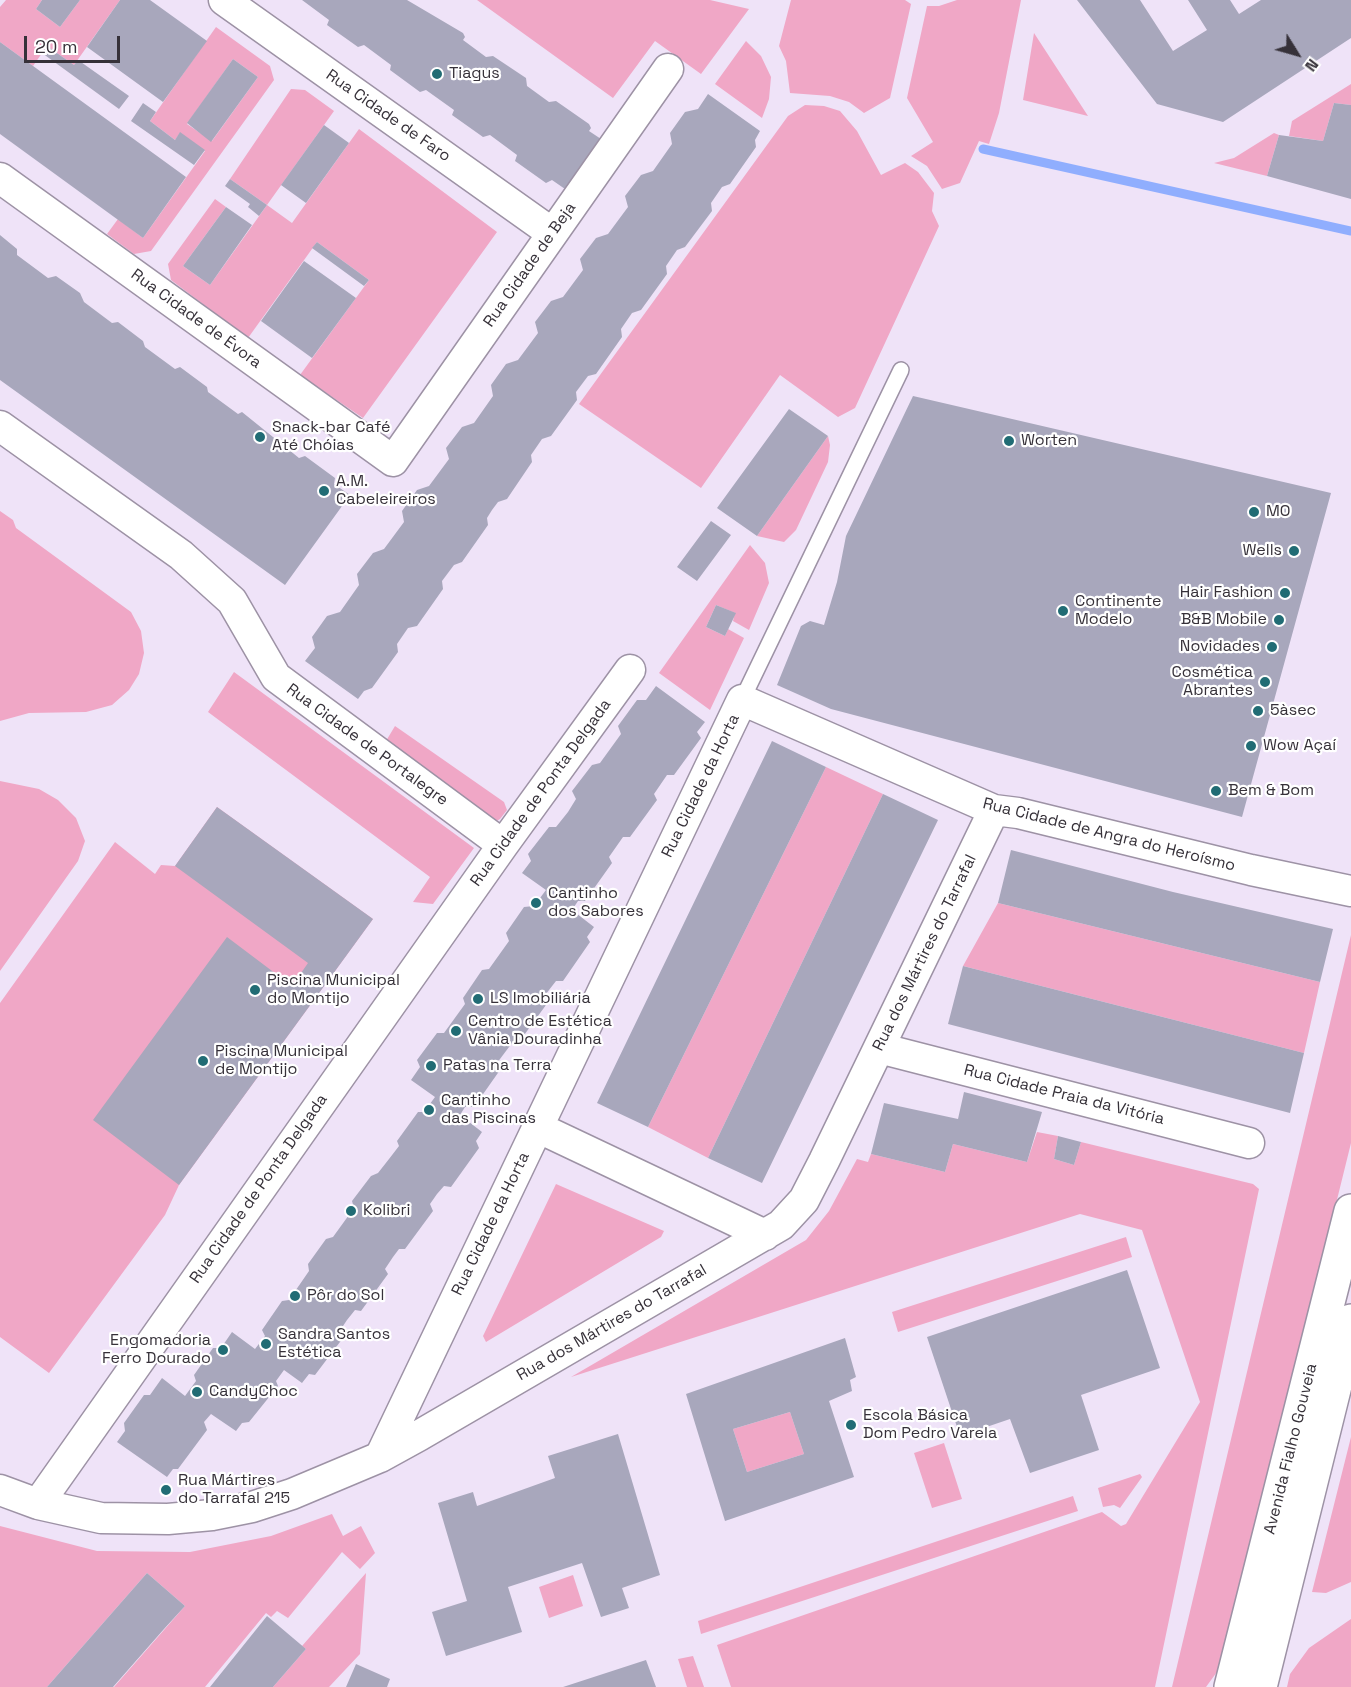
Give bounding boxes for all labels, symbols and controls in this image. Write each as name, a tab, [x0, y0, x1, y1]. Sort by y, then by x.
scale bar	[27, 24, 123, 62]
north arrow	[1267, 24, 1327, 84]
text: 20 m	[35, 35, 78, 58]
text: N	[1300, 55, 1323, 76]
place label: Tiagus	[449, 64, 500, 84]
street label: Rua Cidade de Faro	[322, 66, 454, 166]
marker: Tiagus	[430, 67, 444, 81]
street label: Rua Cidade de Beja	[480, 199, 580, 331]
street label: Rua Cidade de Évora	[127, 265, 265, 373]
place label: Snack-bar Café Até Chóias	[272, 418, 390, 456]
marker: Snack-bar Café Até Chóias	[253, 430, 267, 444]
place label: Worten	[1021, 431, 1077, 451]
marker: Worten	[1002, 434, 1016, 448]
place label: A.M. Cabeleireiros	[336, 472, 436, 510]
marker: A.M. Cabeleireiros	[317, 484, 331, 498]
place label: MO	[1266, 502, 1291, 522]
marker: MO	[1247, 505, 1261, 519]
place label: Wells	[1242, 541, 1282, 561]
marker: Wells	[1287, 544, 1301, 558]
place label: Hair Fashion	[1180, 583, 1273, 603]
marker: Hair Fashion	[1278, 586, 1292, 600]
place label: Continente Modelo	[1075, 592, 1161, 630]
marker: Continente Modelo	[1056, 604, 1070, 618]
place label: B&B Mobile	[1181, 610, 1267, 630]
marker: B&B Mobile	[1272, 613, 1286, 627]
place label: Novidades	[1180, 637, 1260, 657]
marker: Novidades	[1265, 640, 1279, 654]
place label: Cosmética Abrantes	[1171, 663, 1253, 701]
marker: Cosmética Abrantes	[1258, 675, 1272, 689]
street label: Rua Cidade de Portalegre	[282, 680, 452, 810]
street label: Rua Cidade de Ponta Delgada	[467, 696, 615, 890]
place label: 5àsec	[1270, 701, 1316, 721]
marker: 5àsec	[1251, 704, 1265, 718]
street label: Rua Cidade da Horta	[658, 711, 744, 861]
place label: Wow Açaí	[1263, 736, 1336, 756]
marker: Wow Açaí	[1244, 739, 1258, 753]
place label: Bem & Bom	[1228, 781, 1314, 801]
marker: Bem & Bom	[1209, 784, 1223, 798]
street label: Rua Cidade de Angra do Heroísmo	[981, 794, 1237, 876]
street label: Rua dos Mártires do Tarrafal	[869, 852, 981, 1054]
place label: Cantinho dos Sabores	[548, 884, 644, 922]
marker: Cantinho dos Sabores	[529, 896, 543, 910]
place label: Piscina Municipal do Montijo	[267, 971, 400, 1009]
marker: Piscina Municipal do Montijo	[248, 983, 262, 997]
place label: LS Imobiliária	[490, 989, 591, 1009]
marker: LS Imobiliária	[471, 992, 485, 1006]
place label: Centro de Estética Vânia Douradinha	[468, 1012, 612, 1050]
marker: Centro de Estética Vânia Douradinha	[449, 1024, 463, 1038]
place label: Piscina Municipal de Montijo	[215, 1042, 348, 1080]
marker: Piscina Municipal de Montijo	[196, 1054, 210, 1068]
place label: Patas na Terra	[443, 1056, 552, 1076]
marker: Patas na Terra	[424, 1059, 438, 1073]
street label: Rua Cidade Praia da Vitória	[962, 1061, 1166, 1129]
street label: Rua Cidade de Ponta Delgada	[186, 1091, 332, 1287]
place label: Cantinho das Piscinas	[441, 1091, 536, 1129]
marker: Cantinho das Piscinas	[422, 1103, 436, 1117]
street label: Rua Cidade da Horta	[448, 1149, 534, 1299]
place label: Kolibri	[363, 1201, 410, 1221]
marker: Kolibri	[344, 1204, 358, 1218]
street label: Rua dos Mártires do Tarrafal	[514, 1261, 710, 1385]
place label: Pôr do Sol	[307, 1286, 384, 1306]
marker: Pôr do Sol	[288, 1289, 302, 1303]
place label: Sandra Santos Estética	[278, 1325, 390, 1363]
place label: Engomadoria Ferro Dourado	[102, 1331, 211, 1369]
marker: Sandra Santos Estética	[259, 1337, 273, 1351]
marker: Engomadoria Ferro Dourado	[216, 1343, 230, 1357]
street label: Avenida Fialho Gouveia	[1260, 1362, 1322, 1536]
place label: CandyChoc	[209, 1382, 298, 1402]
marker: CandyChoc	[190, 1385, 204, 1399]
place label: Escola Básica Dom Pedro Varela	[863, 1406, 997, 1444]
marker: Escola Básica Dom Pedro Varela	[844, 1418, 858, 1432]
place label: Rua Mártires do Tarrafal 215	[178, 1471, 290, 1509]
marker: Rua Mártires do Tarrafal 215	[159, 1483, 173, 1497]

